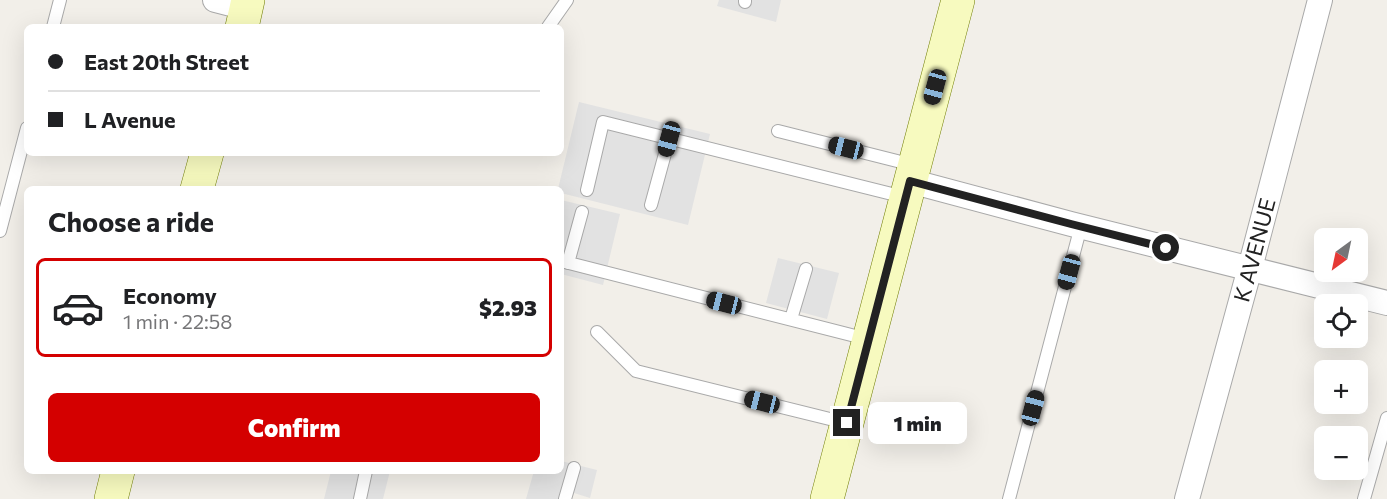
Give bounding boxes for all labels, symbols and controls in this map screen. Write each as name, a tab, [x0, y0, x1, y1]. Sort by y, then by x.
text: East 20th Street	[84, 48, 249, 75]
car	[922, 67, 948, 107]
text: L Avenue	[84, 106, 176, 133]
car	[656, 119, 682, 159]
car	[826, 135, 866, 161]
street label: K AVENUE	[1227, 195, 1281, 305]
text: Choose a ride	[48, 205, 214, 238]
north arrow	[1314, 228, 1368, 282]
map controls	[1314, 228, 1368, 480]
route start	[1152, 234, 1179, 261]
car	[1056, 252, 1082, 292]
icon: car	[51, 281, 105, 335]
text: Economy	[123, 282, 217, 309]
car	[704, 290, 744, 316]
text: $2.93	[479, 294, 537, 321]
button: locate	[1314, 294, 1368, 348]
text: 1 min · 22:58	[123, 309, 232, 333]
button: +	[1314, 360, 1368, 414]
car	[1020, 388, 1046, 428]
car	[742, 389, 782, 415]
button: Confirm	[48, 393, 540, 462]
callout: 1 min	[868, 402, 967, 444]
route end	[833, 409, 860, 436]
text: 1 min	[893, 411, 942, 435]
button: −	[1314, 426, 1368, 480]

